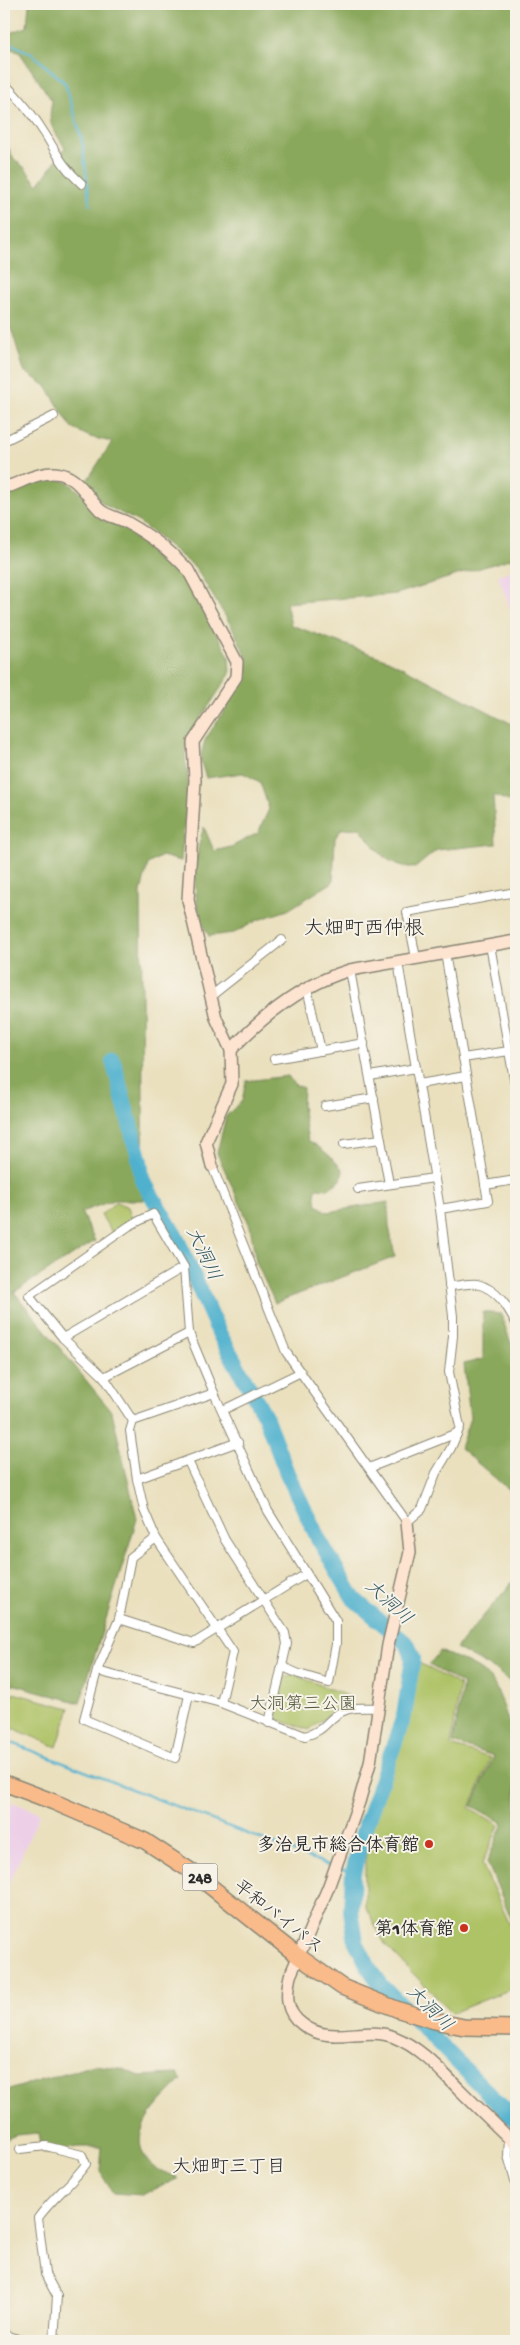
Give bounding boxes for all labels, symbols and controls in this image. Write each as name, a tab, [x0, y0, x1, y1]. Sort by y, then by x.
district label: 大畑町西仲根	[304, 917, 424, 942]
water label: 大洞川	[179, 1224, 224, 1285]
water label: 大洞川	[359, 1576, 416, 1631]
park label: 大洞第三公園	[249, 1694, 357, 1716]
place label: 多治見市総合体育館	[257, 1835, 419, 1857]
marker: 多治見市総合体育館	[423, 1838, 435, 1850]
road number: 248	[182, 1864, 218, 1890]
street label: 平和バイパス	[229, 1876, 327, 1959]
place label: 第1体育館	[375, 1919, 454, 1941]
marker: 第1体育館	[458, 1922, 470, 1934]
water label: 大洞川	[400, 1981, 457, 2038]
district label: 大畑町三丁目	[172, 2157, 286, 2180]

